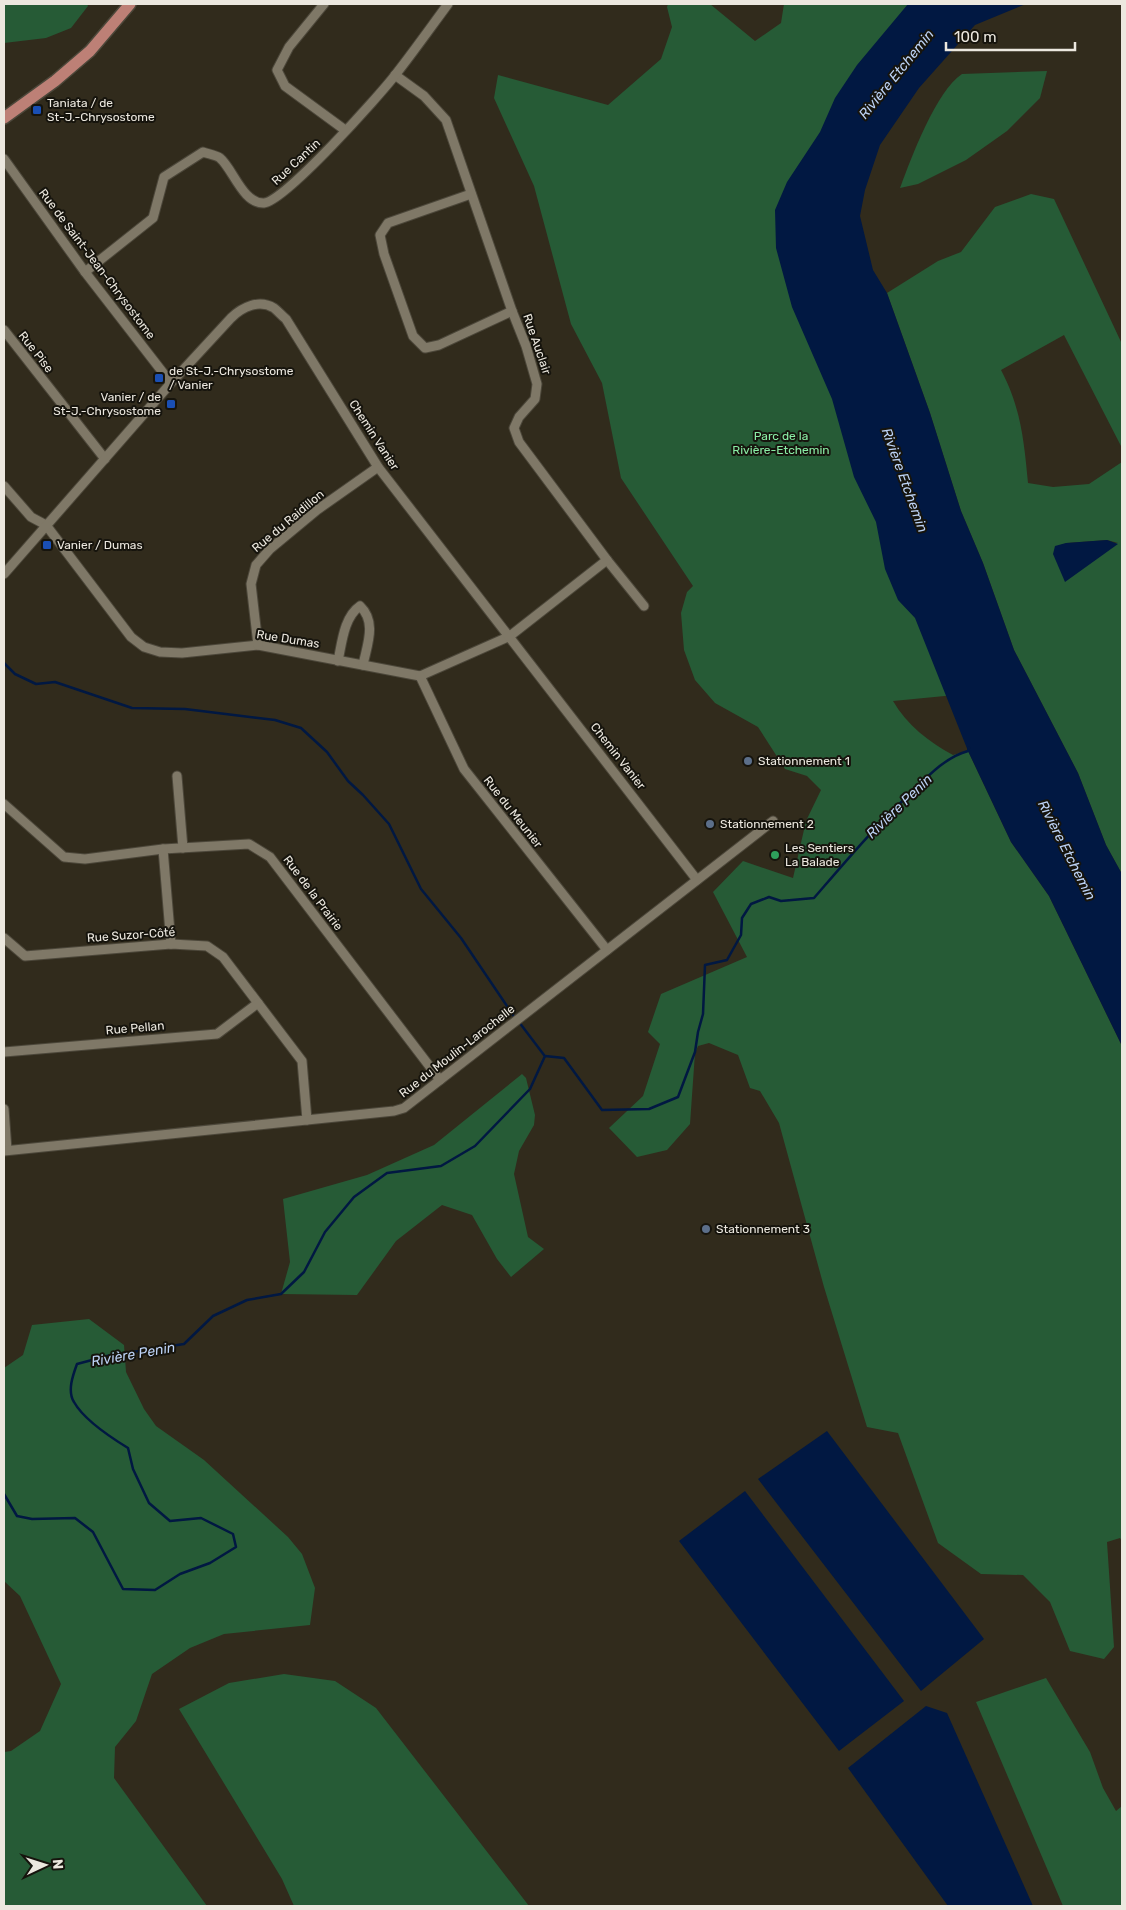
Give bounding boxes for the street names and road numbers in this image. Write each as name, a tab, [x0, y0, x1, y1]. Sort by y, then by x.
street label: Rue Cantin	[269, 136, 323, 188]
street label: Rue de Saint-Jean-Chrysostome	[36, 186, 158, 342]
street label: Rue Auclair	[520, 312, 554, 377]
street label: Rue Pise	[16, 329, 57, 376]
street label: Chemin Vanier	[346, 397, 402, 473]
street label: Rue du Raidillon	[249, 487, 327, 555]
street label: Rue Dumas	[255, 627, 321, 651]
street label: Chemin Vanier	[588, 720, 649, 792]
street label: Rue du Meunier	[481, 773, 546, 851]
street label: Rue de la Prairie	[280, 853, 346, 933]
street label: Rue Suzor-Côté	[86, 925, 176, 945]
street label: Rue du Moulin-Larochelle	[397, 1001, 518, 1100]
street label: Rue Pellan	[105, 1018, 165, 1038]

